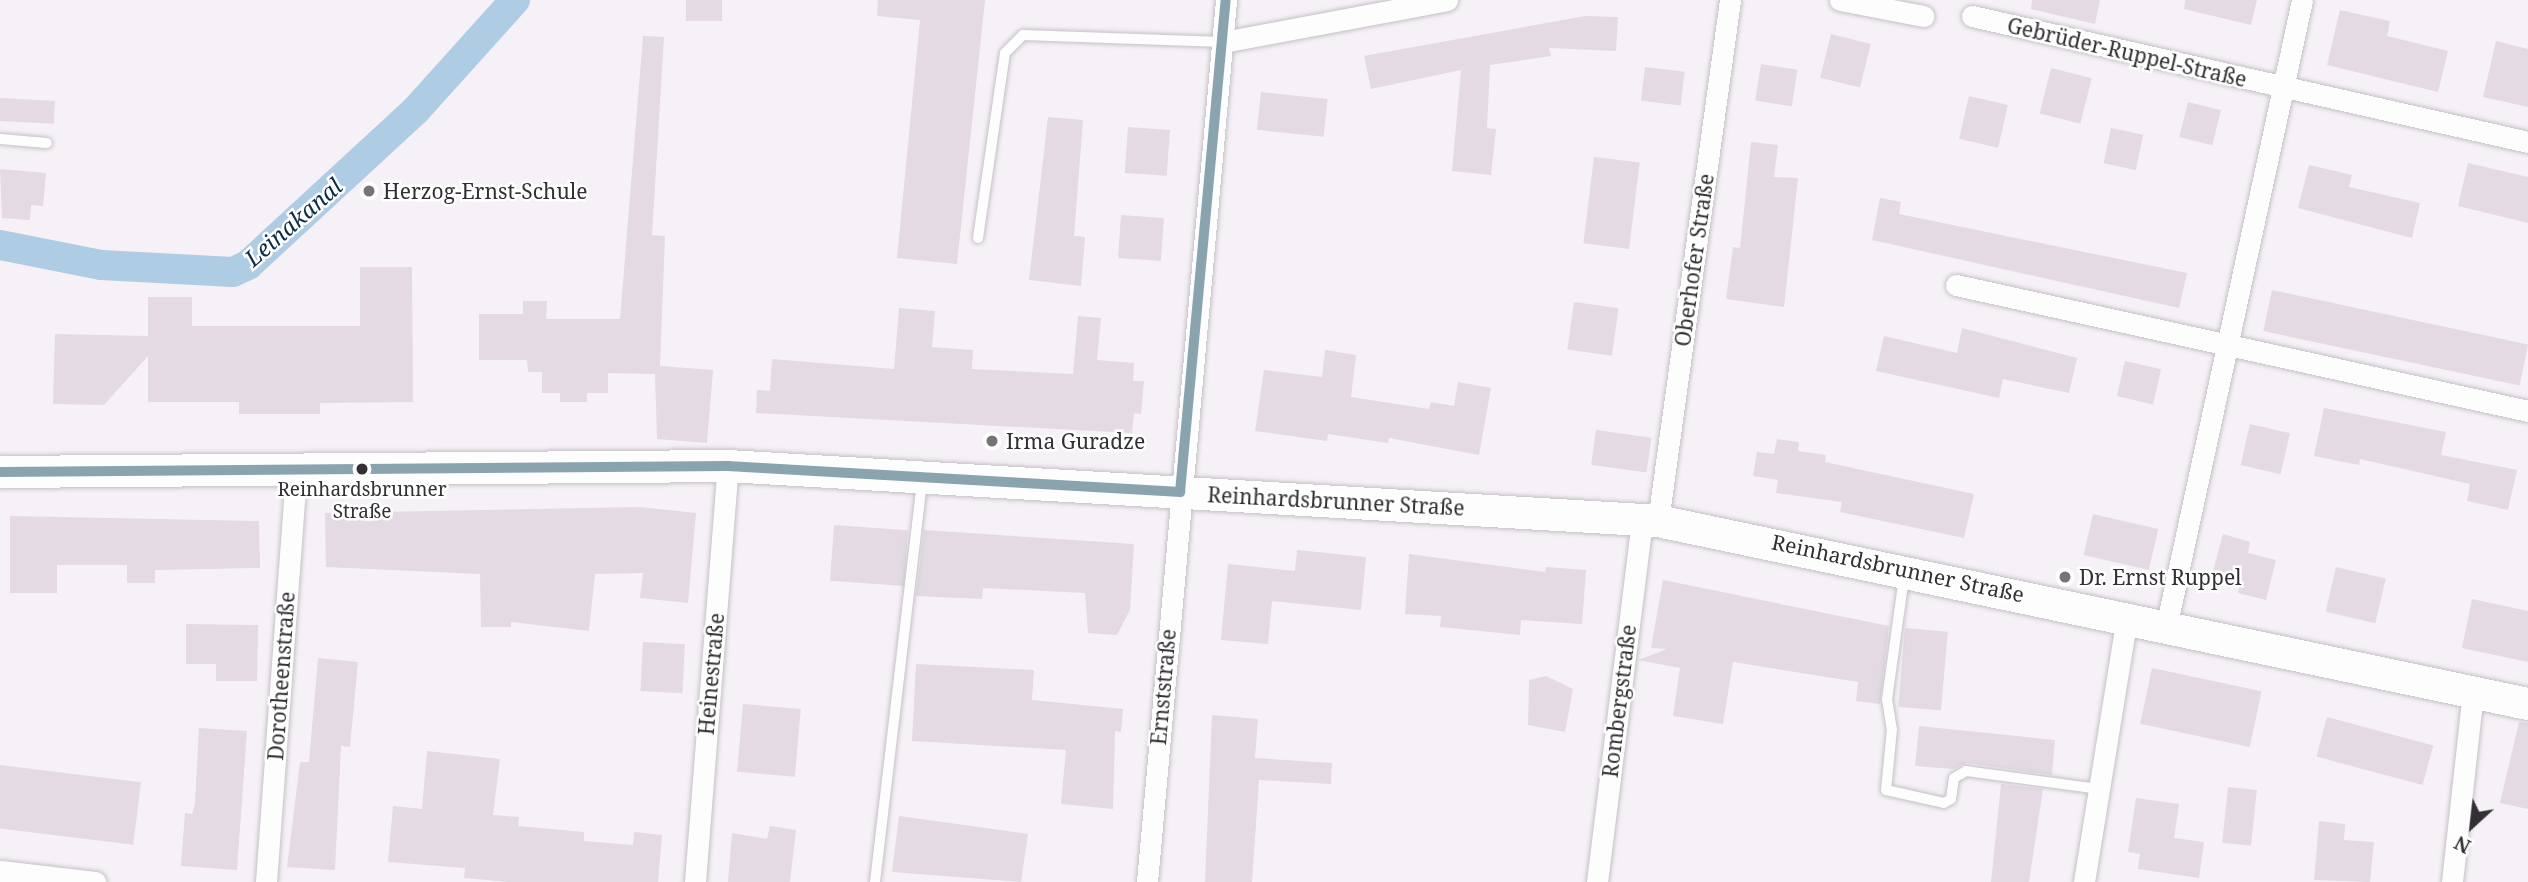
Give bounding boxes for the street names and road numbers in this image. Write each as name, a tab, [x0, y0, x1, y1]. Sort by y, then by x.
street label: Gebrüder-Ruppel-Straße	[2005, 12, 2249, 92]
street label: Oberhofer Straße	[1669, 172, 1719, 348]
street label: Reinhardsbrunner Straße	[1207, 482, 1465, 520]
street label: Reinhardsbrunner Straße	[1769, 529, 2027, 607]
street label: Dorotheenstraße	[263, 591, 299, 761]
street label: Heinestraße	[693, 612, 729, 736]
street label: Rombergstraße	[1597, 623, 1641, 779]
street label: Ernststraße	[1145, 628, 1181, 746]

